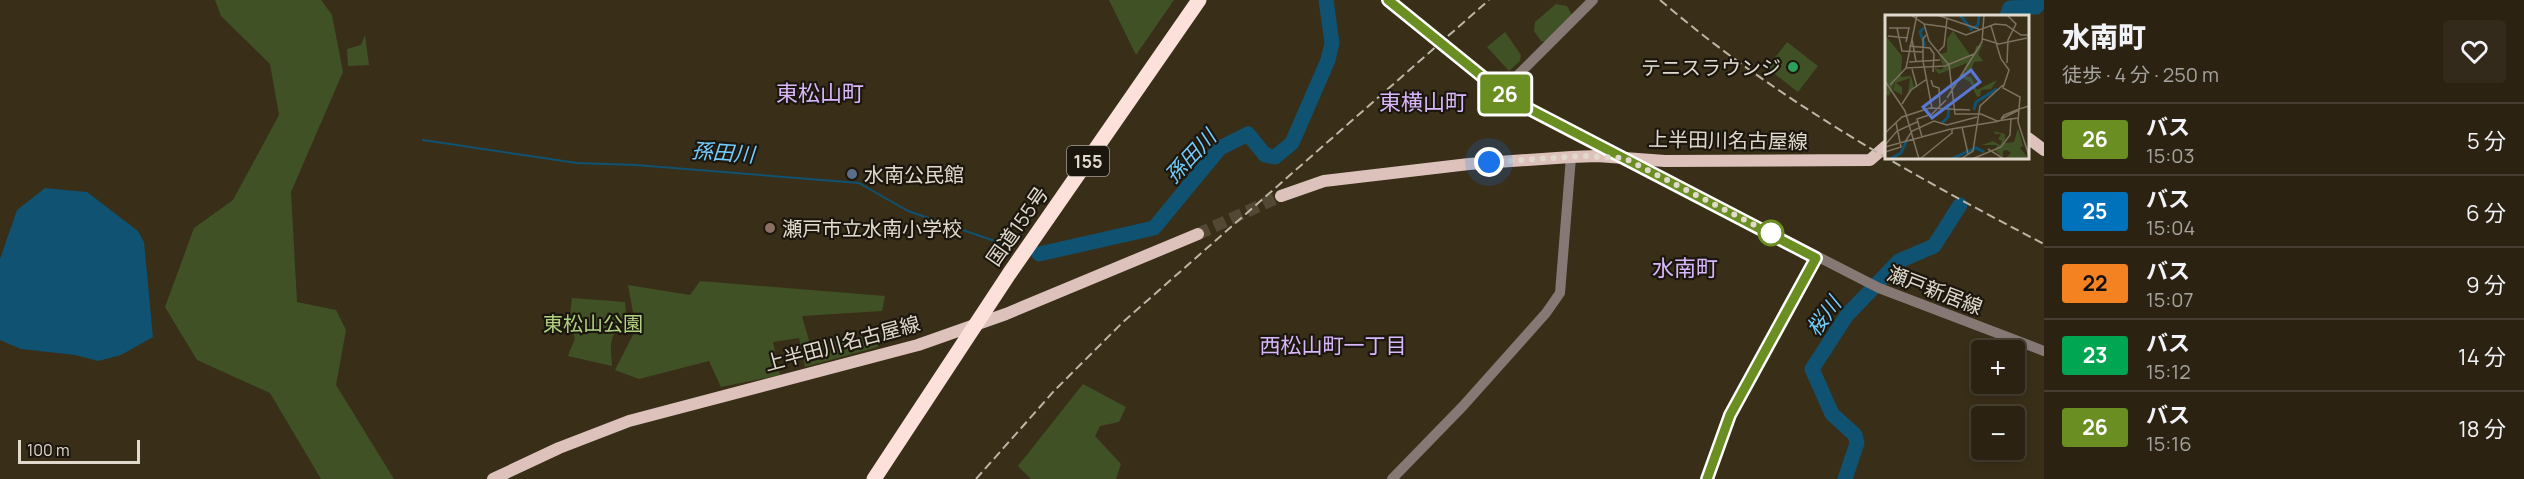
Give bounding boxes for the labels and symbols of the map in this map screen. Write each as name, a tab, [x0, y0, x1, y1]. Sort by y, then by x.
inset map	[1885, 15, 2029, 159]
place label: テニスラウンジ	[1641, 54, 1781, 81]
marker: テニスラウンジ	[1786, 60, 1800, 74]
line badge: 26	[1478, 74, 1532, 113]
district label: 東松山町	[776, 78, 864, 108]
district label: 東横山町	[1379, 87, 1467, 117]
water label: 孫田川	[1158, 122, 1223, 189]
street label: 上半田川名古屋線	[1648, 125, 1808, 155]
water label: 孫田川	[691, 136, 757, 168]
road number: 155	[1067, 146, 1109, 176]
your location	[1474, 147, 1504, 177]
place label: 水南公民館	[864, 161, 964, 188]
marker: 水南公民館	[845, 167, 859, 181]
street label: 国道155号	[980, 181, 1054, 271]
place label: 瀬戸市立水南小学校	[782, 215, 962, 242]
unlabelled marker	[1758, 220, 1784, 246]
marker: 瀬戸市立水南小学校	[763, 221, 777, 235]
district label: 水南町	[1652, 253, 1718, 283]
street label: 瀬戸新居線	[1883, 259, 1987, 321]
water label: 桜川	[1799, 289, 1848, 341]
street label: 上半田川名古屋線	[761, 309, 923, 377]
park label: 東松山公園	[543, 310, 643, 337]
district label: 西松山町一丁目	[1260, 331, 1407, 359]
scale bar	[18, 437, 140, 464]

